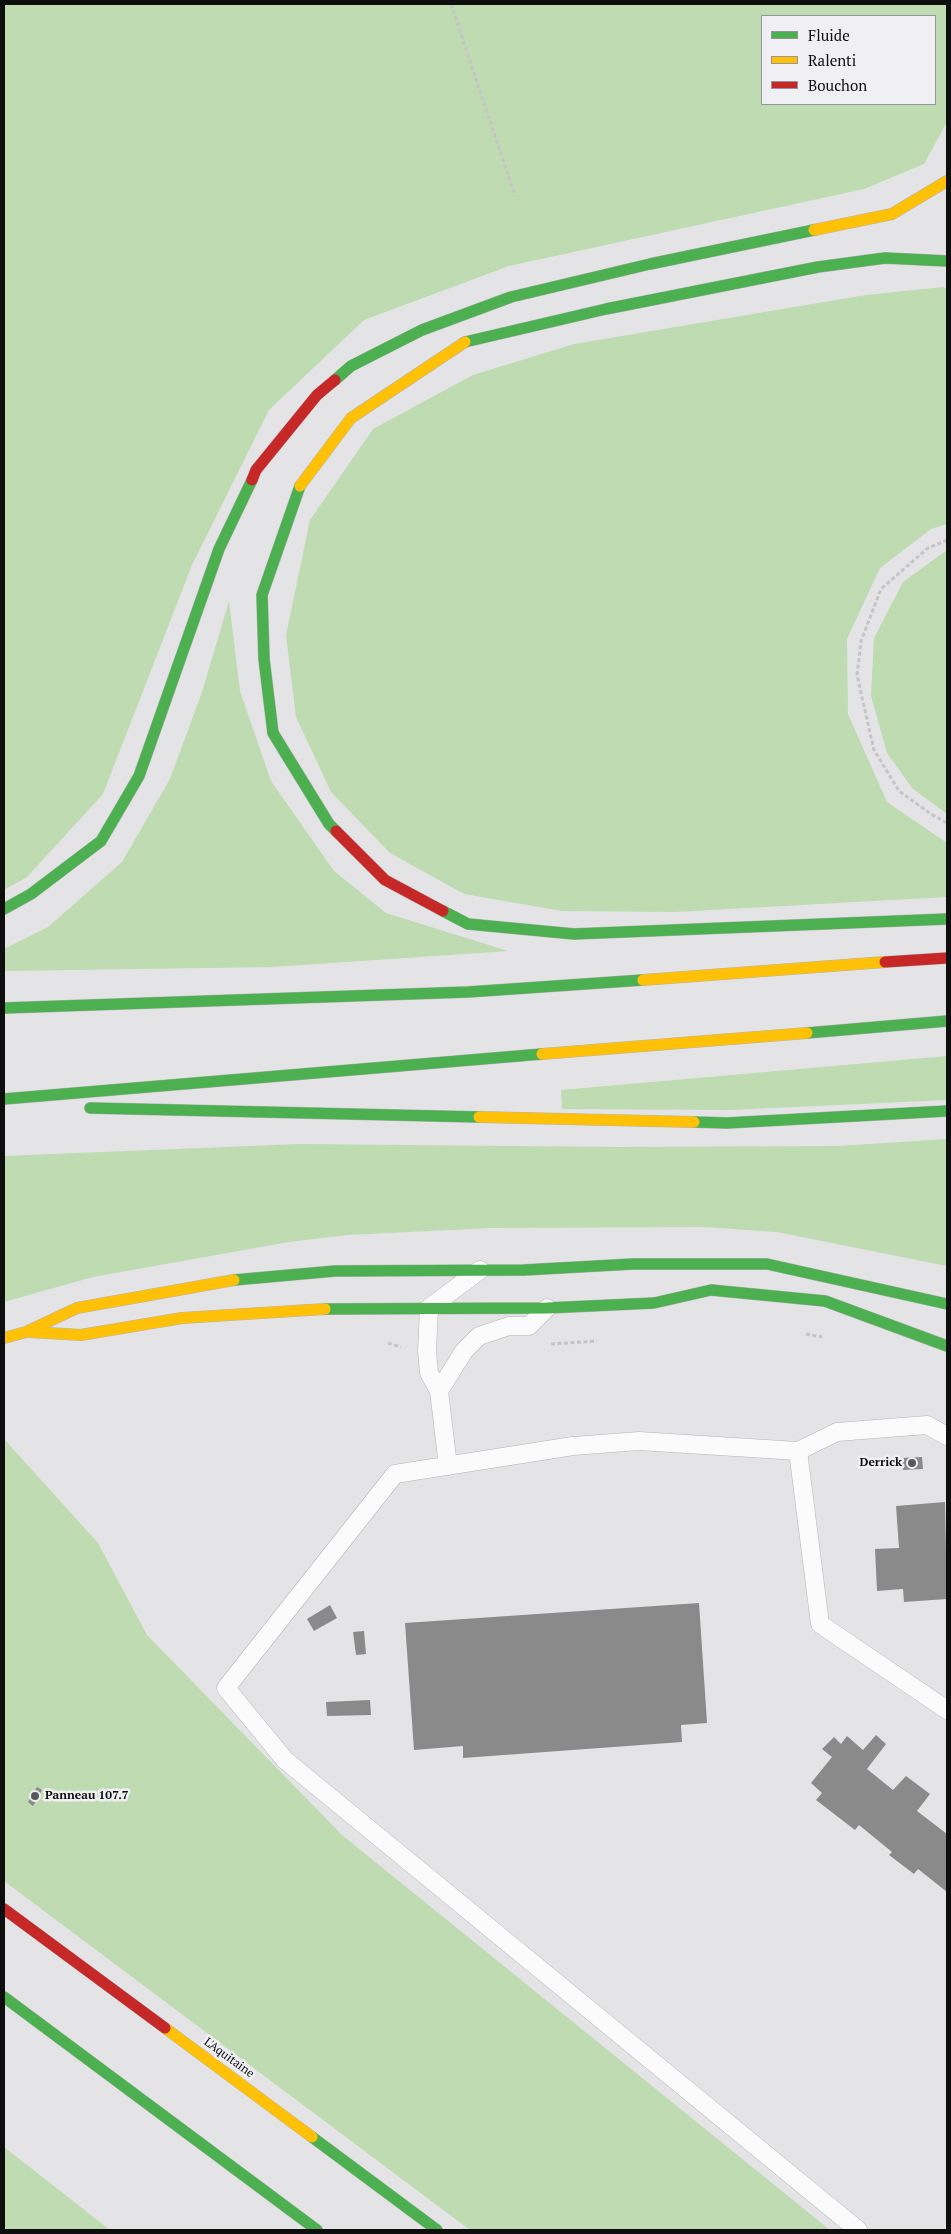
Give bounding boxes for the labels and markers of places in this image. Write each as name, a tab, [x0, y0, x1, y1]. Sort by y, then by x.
place label: Derrick	[860, 1456, 902, 1470]
marker: Derrick	[906, 1457, 918, 1469]
place label: Panneau 107.7	[45, 1789, 129, 1803]
marker: Panneau 107.7	[29, 1790, 41, 1802]

